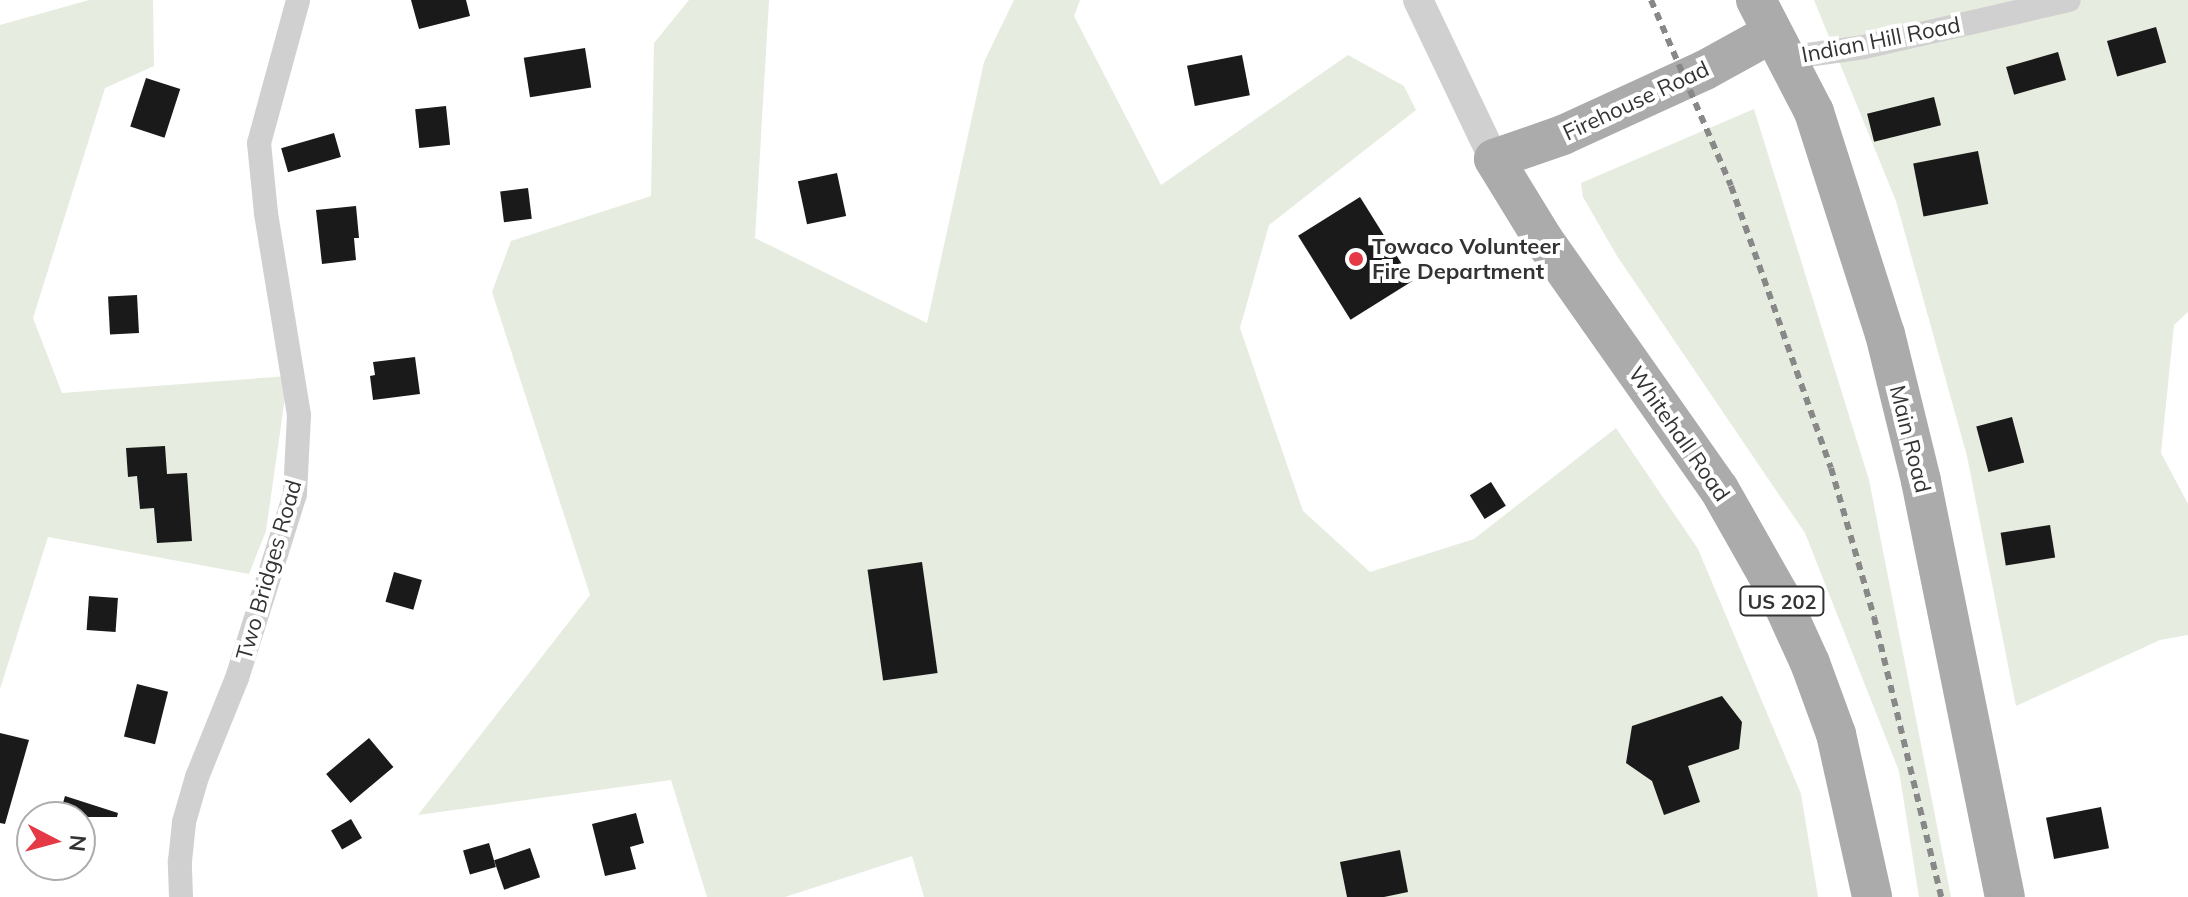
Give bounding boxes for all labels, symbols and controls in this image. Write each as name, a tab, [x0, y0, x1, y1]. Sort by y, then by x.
street label: Indian Hill Road	[1799, 12, 1963, 68]
street label: Firehouse Road	[1559, 56, 1713, 146]
place label: Towaco Volunteer Fire Department	[1372, 233, 1560, 284]
marker: Towaco Volunteer Fire Department	[1347, 250, 1365, 268]
street label: Whitehall Road	[1623, 362, 1735, 506]
street label: Main Road	[1884, 382, 1936, 496]
street label: Two Bridges Road	[231, 477, 307, 663]
road number: US 202	[1738, 585, 1826, 617]
north arrow	[16, 801, 96, 881]
text: N	[63, 834, 93, 853]

